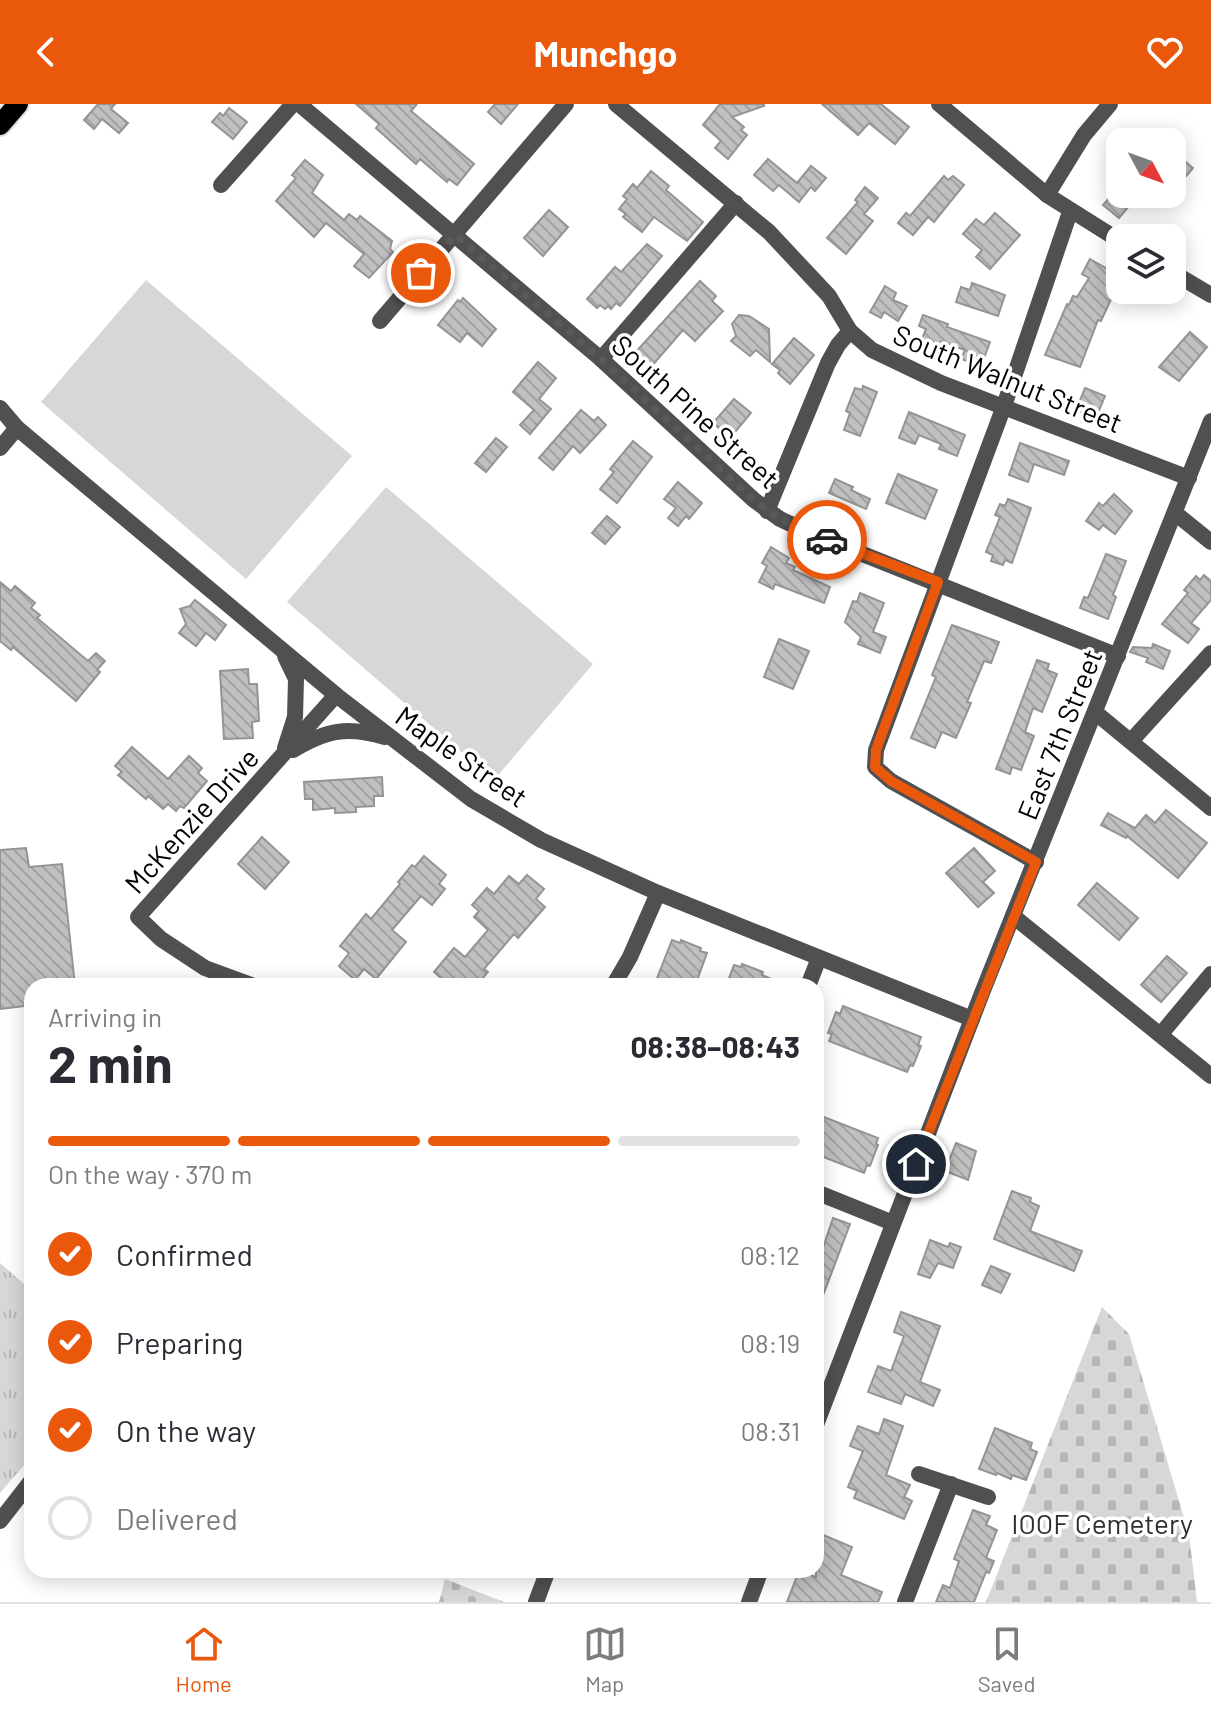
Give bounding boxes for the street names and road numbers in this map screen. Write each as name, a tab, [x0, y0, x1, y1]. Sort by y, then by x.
street label: South Walnut Street	[889, 317, 1127, 439]
street label: South Pine Street	[605, 327, 787, 495]
street label: East 7th Street	[1009, 644, 1109, 824]
street label: Maple Street	[390, 698, 534, 814]
street label: McKenzie Drive	[117, 740, 265, 900]

